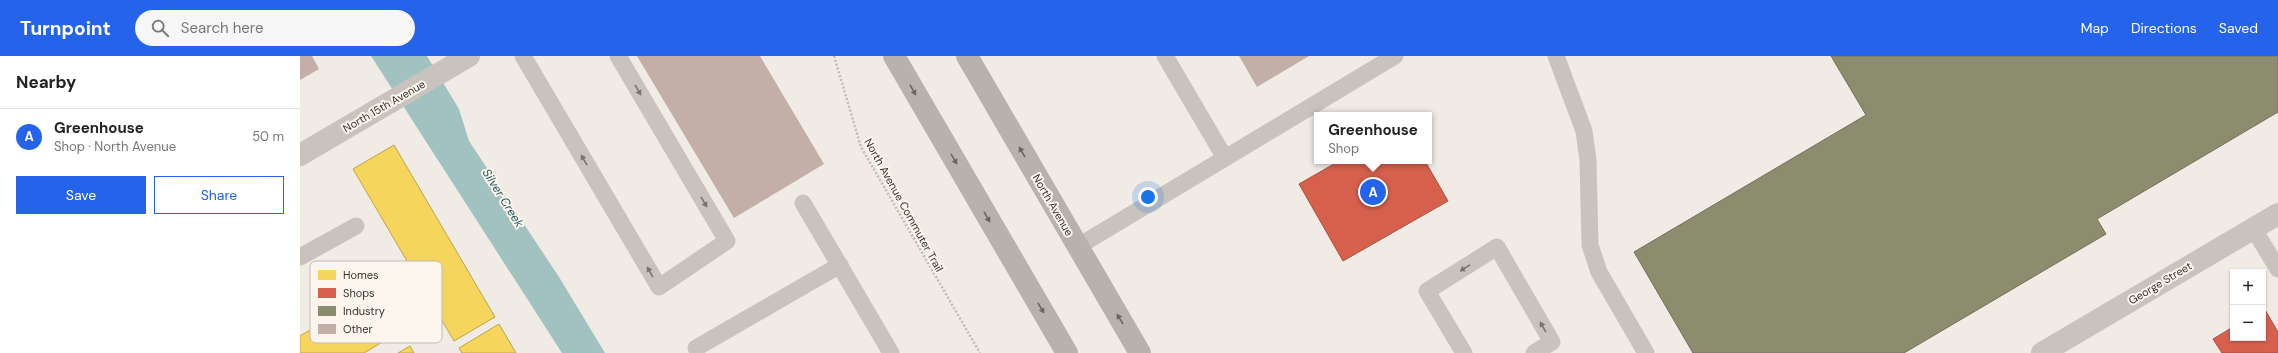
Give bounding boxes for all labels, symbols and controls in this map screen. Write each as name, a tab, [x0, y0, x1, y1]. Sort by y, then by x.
search box	[135, 10, 415, 46]
text: Turnpoint	[20, 16, 111, 41]
icon: search	[149, 17, 171, 39]
text: Search here	[181, 18, 264, 38]
text: Map	[2081, 19, 2109, 37]
text: Directions	[2131, 19, 2197, 37]
text: Saved	[2219, 19, 2258, 37]
text: Nearby	[16, 71, 76, 93]
street label: North 15th Avenue	[340, 77, 428, 135]
one-way arrow	[634, 84, 641, 96]
one-way arrow	[910, 84, 917, 96]
popup	[1314, 112, 1432, 164]
text: Greenhouse	[54, 118, 144, 138]
text: Greenhouse	[1328, 120, 1418, 140]
text: A	[24, 128, 34, 145]
text: 50 m	[252, 128, 284, 145]
street label: North Avenue Commuter Trail	[861, 136, 947, 274]
text: Shop · North Avenue	[54, 138, 176, 155]
text: Shop	[1328, 140, 1359, 157]
one-way arrow	[1019, 146, 1026, 158]
one-way arrow	[950, 153, 957, 165]
one-way arrow	[581, 154, 588, 166]
water label: Silver Creek	[479, 166, 528, 231]
street label: North Avenue	[1030, 172, 1076, 238]
button: Save	[16, 176, 146, 214]
button: Share	[154, 176, 284, 214]
pin: A	[1360, 177, 1386, 207]
your location	[1138, 187, 1158, 207]
one-way arrow	[700, 196, 707, 208]
one-way arrow	[984, 211, 991, 223]
street label: George Street	[2126, 259, 2194, 307]
legend	[310, 261, 442, 343]
one-way arrow	[1459, 264, 1471, 271]
one-way arrow	[647, 266, 654, 278]
text: Homes	[343, 268, 379, 282]
map controls	[2230, 269, 2266, 341]
button: +	[2230, 269, 2266, 305]
text: Shops	[343, 286, 375, 300]
one-way arrow	[1037, 302, 1044, 314]
text: Industry	[343, 304, 385, 318]
button: −	[2230, 305, 2266, 341]
one-way arrow	[1117, 314, 1124, 325]
one-way arrow	[1540, 321, 1547, 333]
text: Other	[343, 322, 372, 336]

